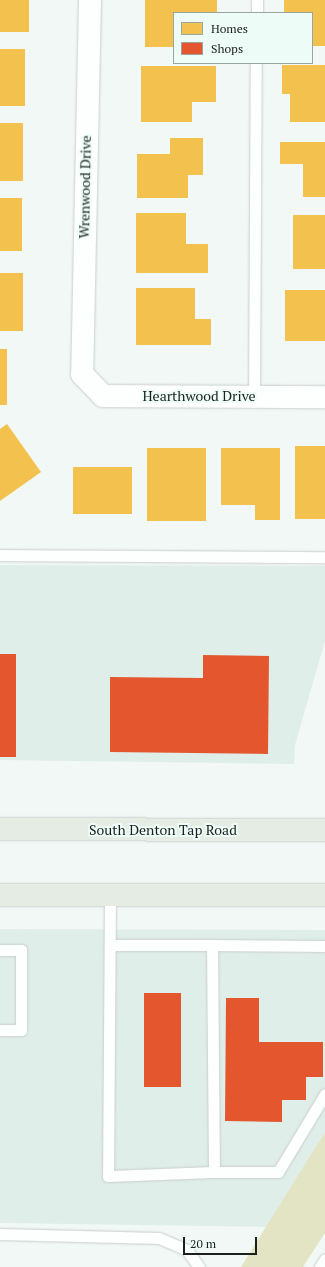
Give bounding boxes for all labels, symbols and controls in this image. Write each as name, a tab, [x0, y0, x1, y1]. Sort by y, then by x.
legend	[173, 12, 313, 64]
text: Homes	[211, 21, 248, 36]
text: Shops	[211, 41, 243, 56]
street label: Wrenwood Drive	[76, 135, 94, 239]
street label: Hearthwood Drive	[142, 388, 256, 404]
street label: South Denton Tap Road	[89, 822, 237, 838]
scale bar	[185, 1229, 259, 1255]
text: 20 m	[190, 1236, 216, 1251]

